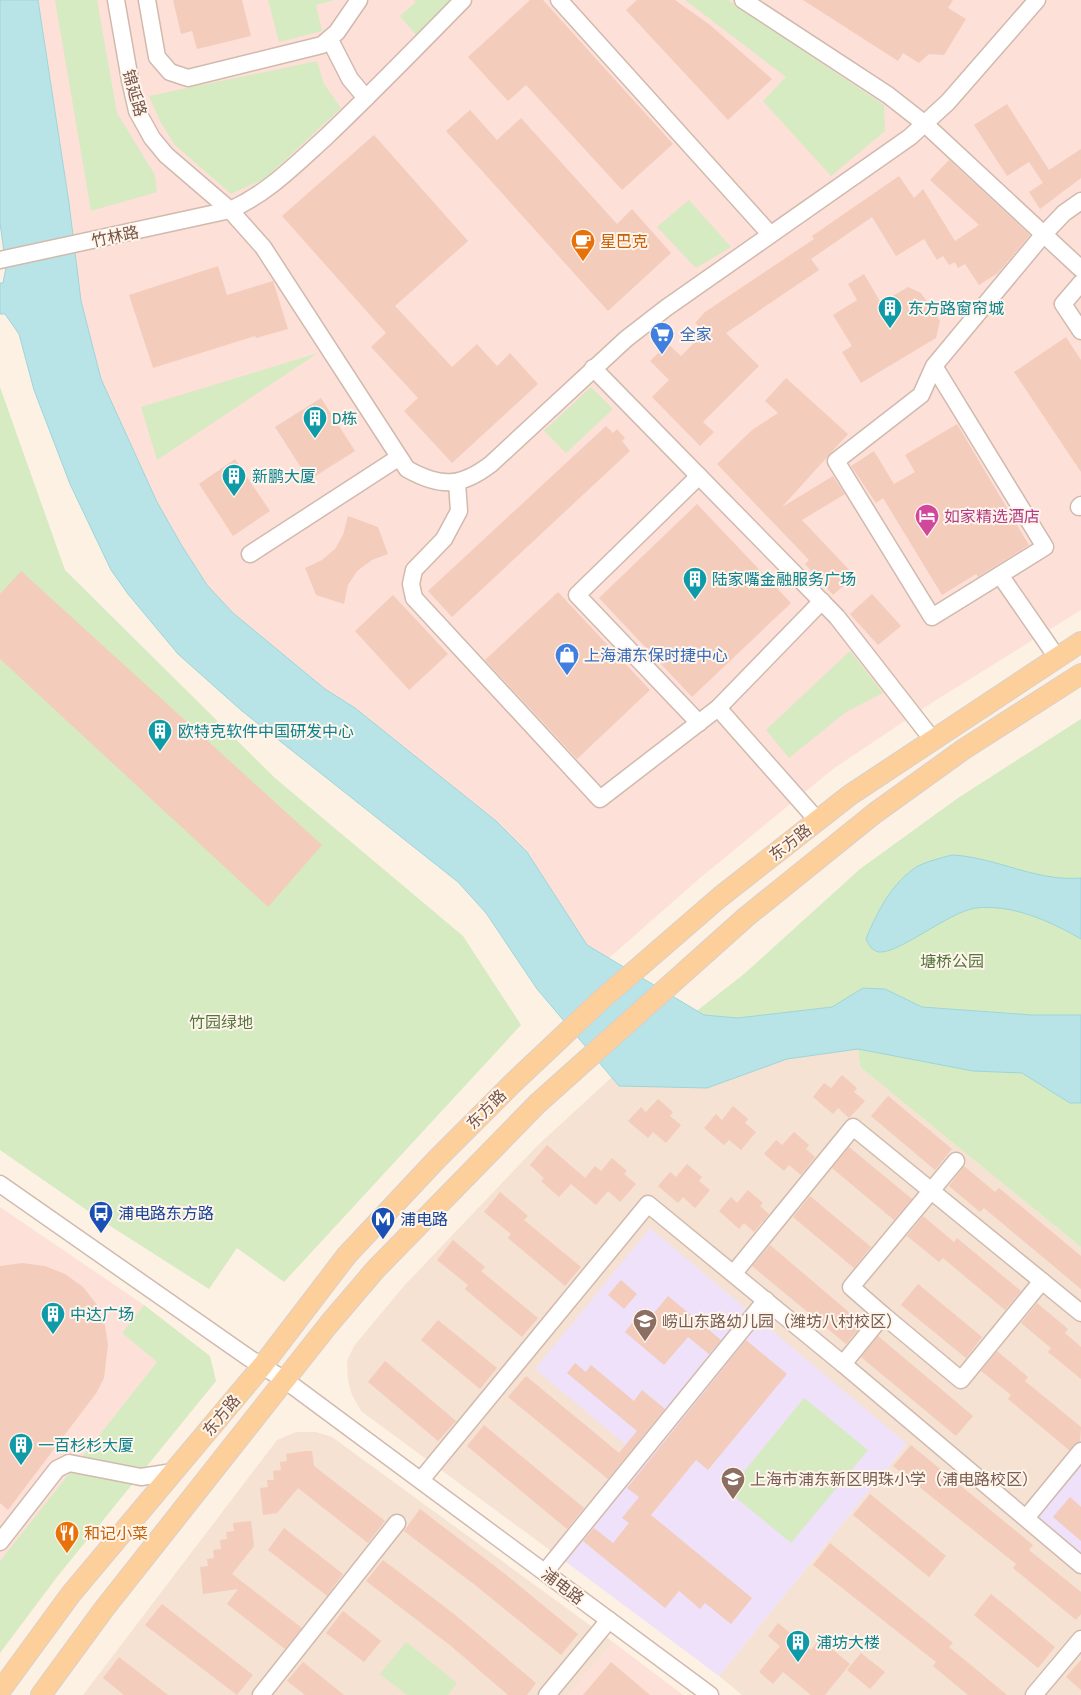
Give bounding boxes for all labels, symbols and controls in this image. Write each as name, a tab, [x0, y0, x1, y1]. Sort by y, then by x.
street label: 锦延路	[118, 67, 152, 119]
street label: 竹林路	[89, 220, 141, 252]
cafe icon: 星巴克	[570, 228, 596, 262]
place label: 星巴克	[600, 230, 648, 252]
building icon: 东方路窗帘城	[877, 295, 903, 329]
place label: 东方路窗帘城	[908, 297, 1004, 319]
supermarket icon: 全家	[649, 321, 675, 355]
place label: 全家	[680, 323, 712, 345]
building icon: D栋	[302, 405, 328, 439]
place label: D栋	[332, 407, 357, 429]
building icon: 新鹏大厦	[221, 463, 247, 497]
place label: 新鹏大厦	[252, 465, 316, 487]
hotel icon: 如家精选酒店	[914, 503, 940, 537]
place label: 如家精选酒店	[944, 505, 1040, 527]
building icon: 陆家嘴金融服务广场	[682, 566, 708, 600]
place label: 陆家嘴金融服务广场	[712, 568, 856, 590]
shop icon: 上海浦东保时捷中心	[554, 642, 580, 676]
place label: 上海浦东保时捷中心	[584, 644, 728, 666]
building icon: 欧特克软件中国研发中心	[147, 718, 173, 752]
place label: 欧特克软件中国研发中心	[178, 720, 354, 742]
street label: 东方路	[764, 819, 816, 865]
park label: 塘桥公园	[920, 950, 984, 972]
park label: 竹园绿地	[189, 1011, 253, 1033]
street label: 东方路	[461, 1084, 511, 1134]
bus stop icon: 浦电路东方路	[88, 1200, 114, 1234]
place label: 浦电路东方路	[118, 1202, 214, 1224]
metro station icon: 浦电路	[370, 1206, 396, 1240]
place label: 浦电路	[400, 1208, 448, 1230]
building icon: 中达广场	[40, 1301, 66, 1335]
place label: 中达广场	[70, 1303, 134, 1325]
school or university icon: 崂山东路幼儿园（潍坊八村校区）	[632, 1308, 658, 1342]
place label: 崂山东路幼儿园（潍坊八村校区）	[662, 1310, 902, 1332]
street label: 东方路	[197, 1390, 245, 1440]
building icon: 一百杉杉大厦	[8, 1432, 34, 1466]
place label: 一百杉杉大厦	[38, 1434, 134, 1456]
school or university icon: 上海市浦东新区明珠小学（浦电路校区）	[720, 1466, 746, 1500]
place label: 上海市浦东新区明珠小学（浦电路校区）	[750, 1468, 1038, 1490]
restaurant icon: 和记小菜	[54, 1520, 80, 1554]
place label: 和记小菜	[84, 1522, 148, 1544]
street label: 浦电路	[537, 1563, 589, 1609]
building icon: 浦坊大楼	[785, 1629, 811, 1663]
place label: 浦坊大楼	[816, 1631, 880, 1653]

